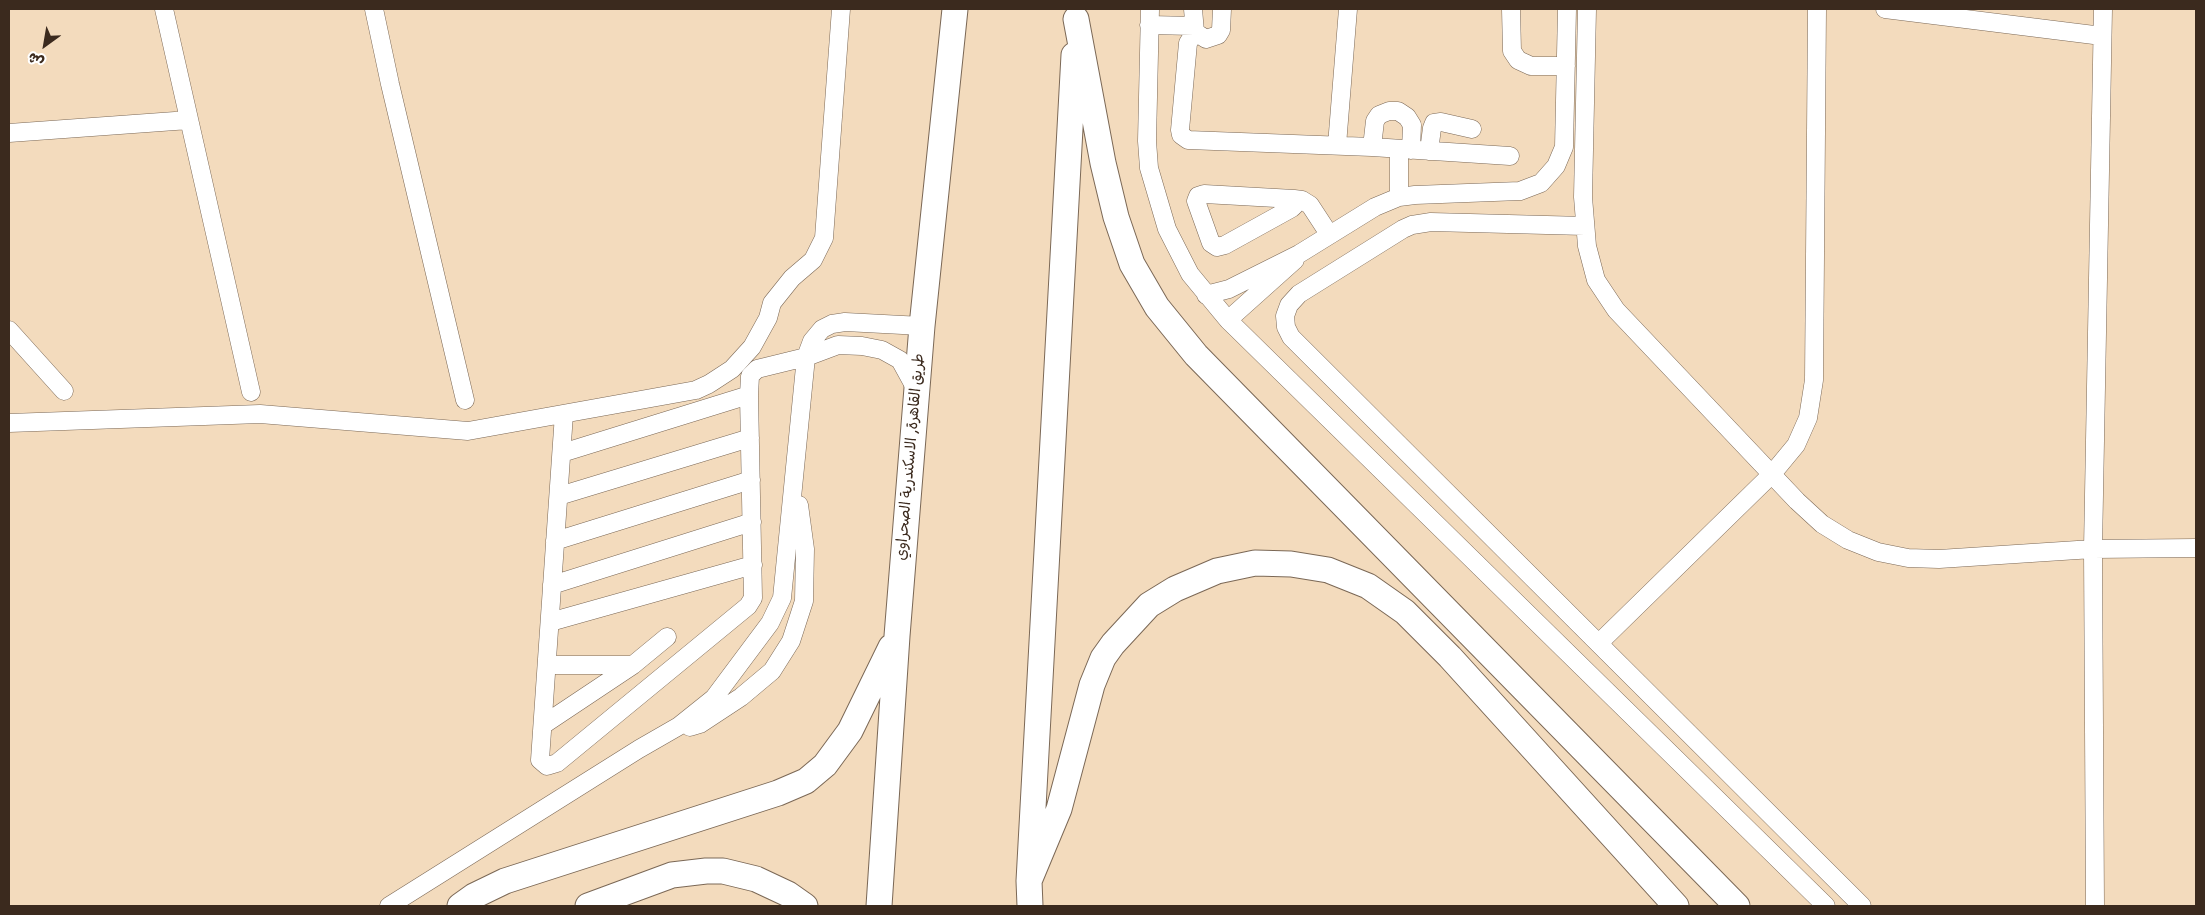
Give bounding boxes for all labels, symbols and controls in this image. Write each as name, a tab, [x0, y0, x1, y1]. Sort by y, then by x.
north arrow	[20, 20, 70, 70]
text: ش	[26, 47, 48, 69]
street label: طريق القاهرة, الاسكندرية الصحراوي	[894, 353, 930, 561]

